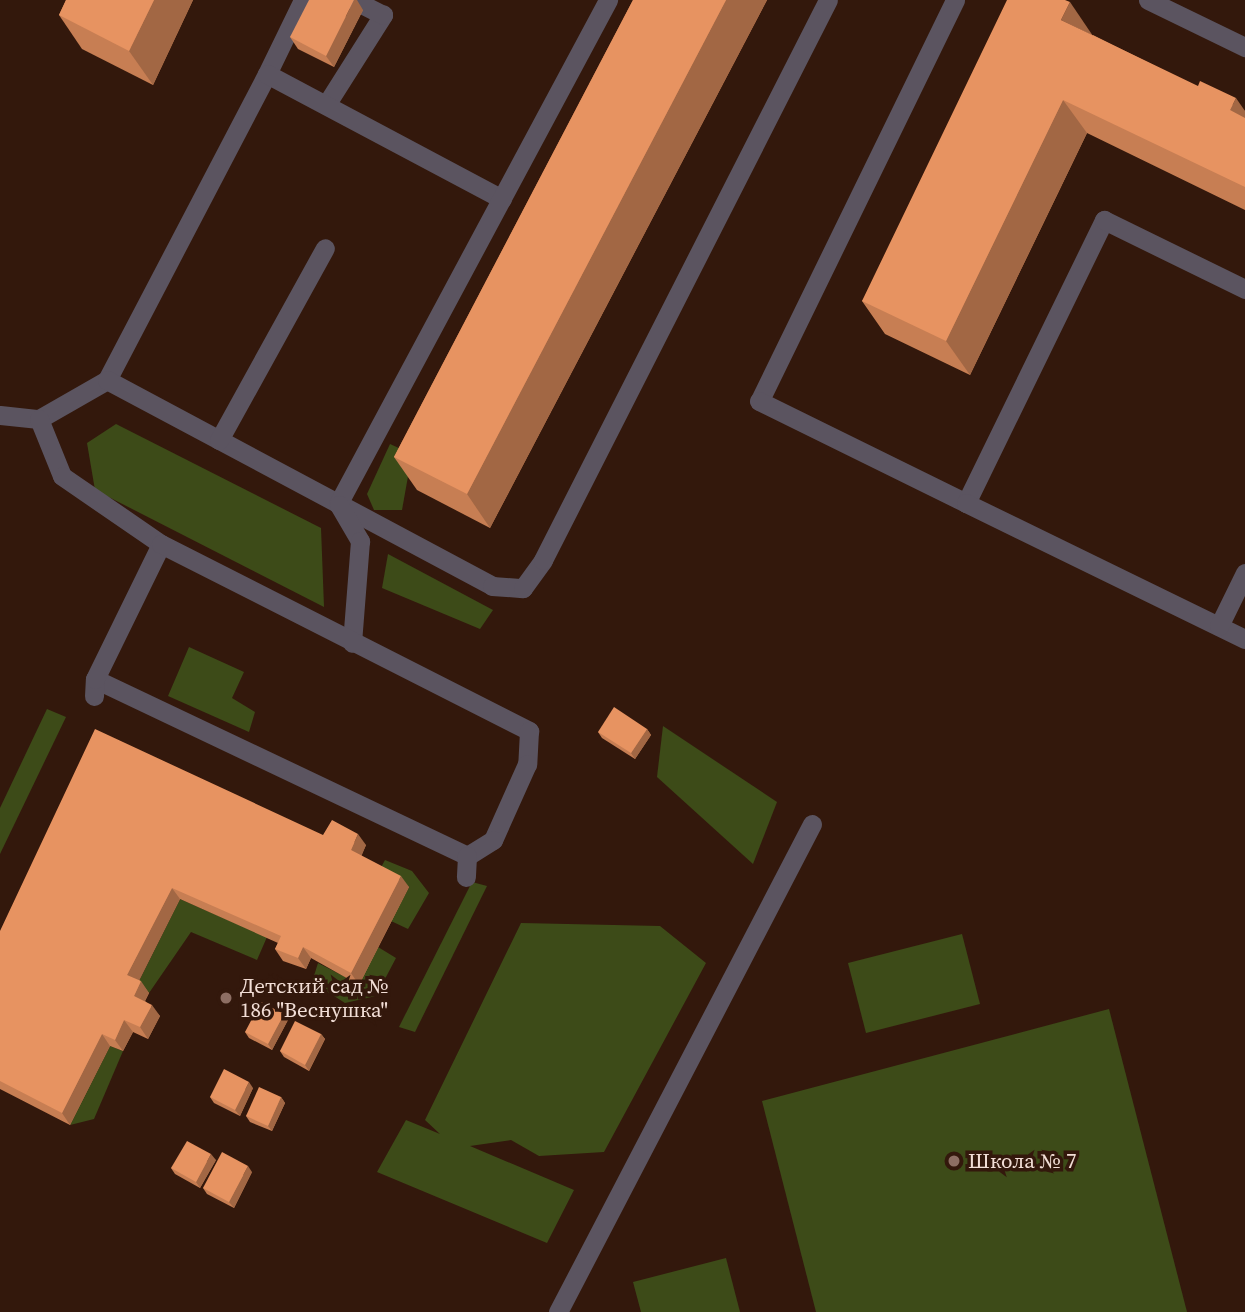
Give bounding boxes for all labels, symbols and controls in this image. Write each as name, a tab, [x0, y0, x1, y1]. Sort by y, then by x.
place label: Детский сад № 186 "Веснушка"	[240, 973, 389, 1023]
marker: Детский сад № 186 "Веснушка"	[218, 990, 234, 1006]
place label: Школа № 7	[968, 1148, 1076, 1174]
marker: Школа № 7	[946, 1153, 962, 1169]

